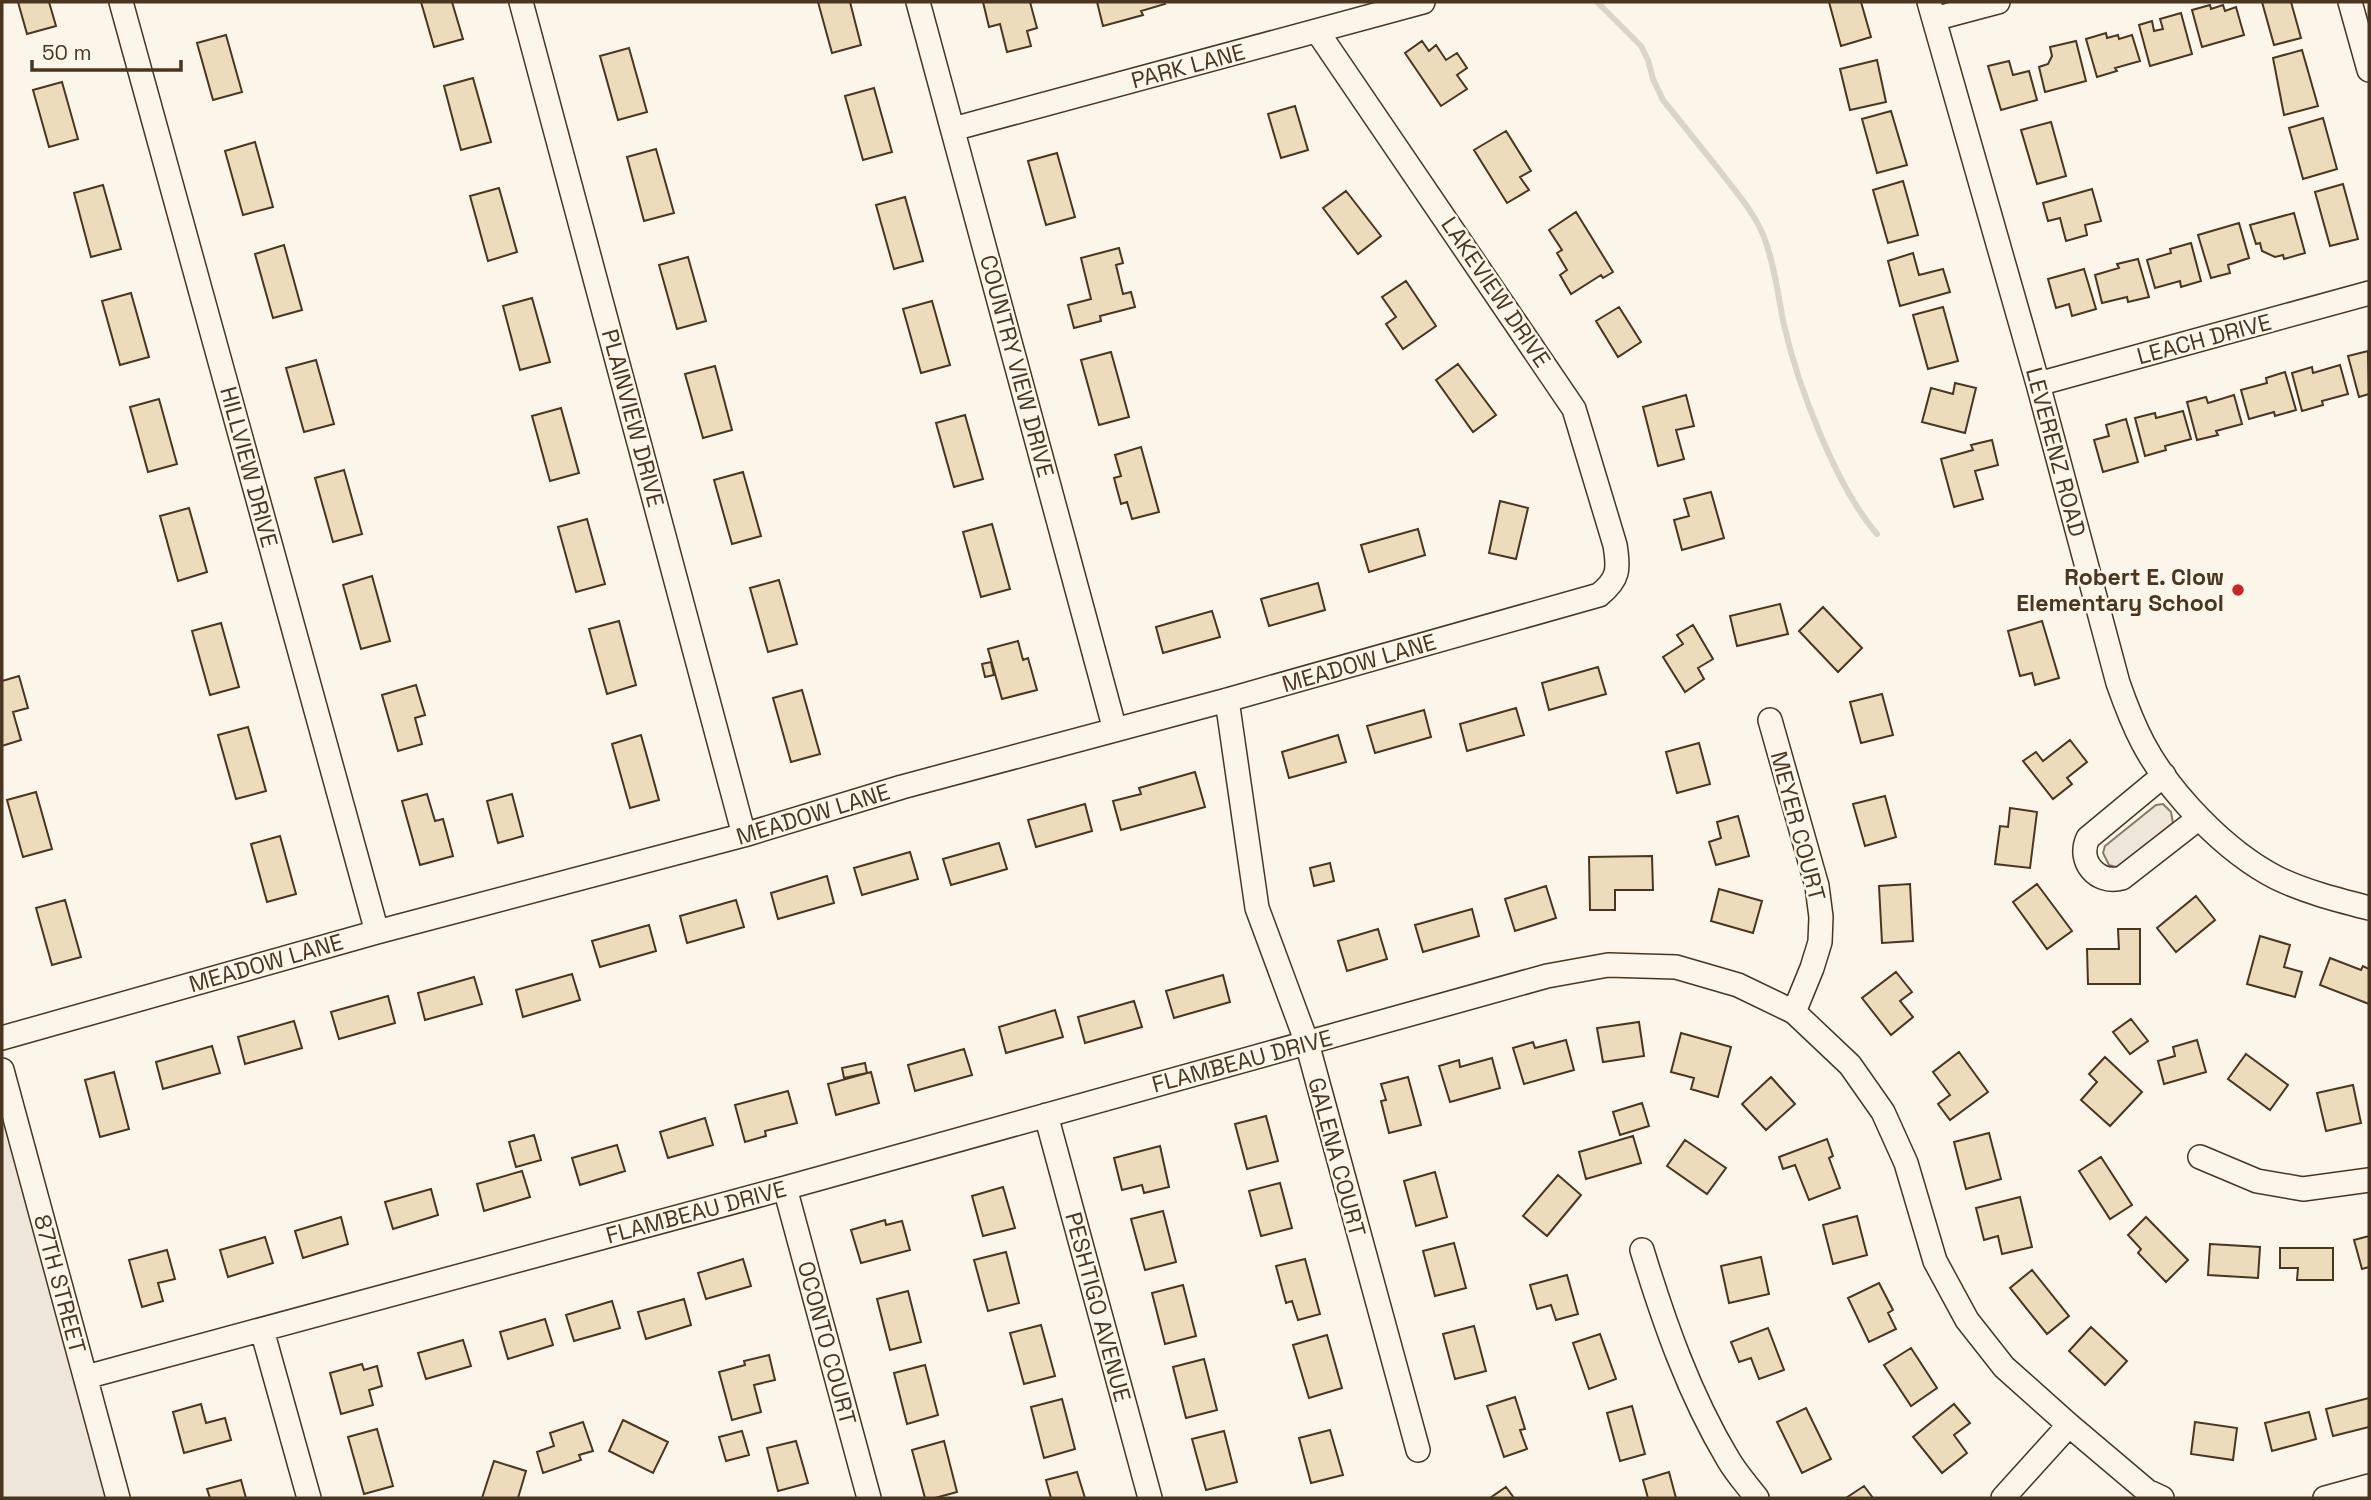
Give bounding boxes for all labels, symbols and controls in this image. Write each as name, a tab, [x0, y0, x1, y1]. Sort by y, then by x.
scale bar	[32, 28, 180, 72]
street label: PARK LANE	[1128, 36, 1248, 96]
text: 50 m	[42, 39, 92, 66]
street label: LAKEVIEW DRIVE	[1435, 211, 1557, 373]
street label: COUNTRY VIEW DRIVE	[973, 252, 1061, 480]
street label: LEACH DRIVE	[2133, 307, 2275, 371]
street label: PLAINVIEW DRIVE	[595, 326, 671, 510]
street label: LEVERENZ ROAD	[2019, 364, 2093, 540]
street label: HILLVIEW DRIVE	[213, 383, 285, 551]
place label: Robert E. Clow Elementary School	[2016, 562, 2224, 618]
marker: Robert E. Clow Elementary School	[2230, 582, 2246, 598]
street label: MEADOW LANE	[1278, 627, 1440, 699]
street label: MEYER COURT	[1764, 748, 1832, 904]
street label: MEADOW LANE	[733, 776, 893, 852]
street label: MEADOW LANE	[185, 927, 347, 999]
street label: FLAMBEAU DRIVE	[1149, 1023, 1335, 1099]
street label: GALENA COURT	[1301, 1074, 1373, 1240]
street label: FLAMBEAU DRIVE	[603, 1174, 789, 1250]
street label: PESHTIGO AVENUE	[1058, 1209, 1138, 1405]
street label: 87TH STREET	[27, 1211, 93, 1357]
street label: OCONTO COURT	[791, 1258, 863, 1428]

